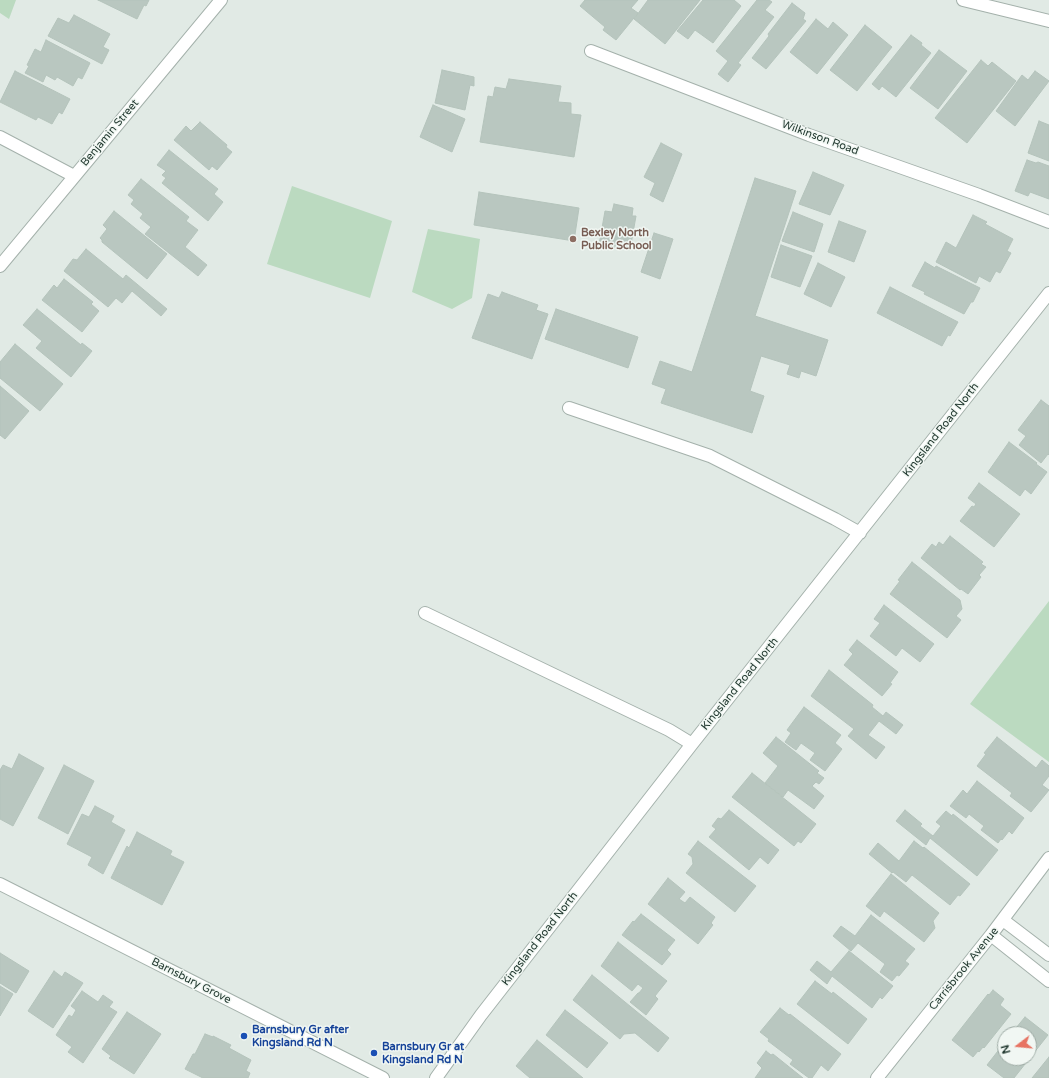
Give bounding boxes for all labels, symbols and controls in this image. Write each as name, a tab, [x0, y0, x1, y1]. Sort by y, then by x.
street label: Benjamin Street	[78, 97, 142, 169]
street label: Wilkinson Road	[780, 118, 860, 158]
place label: Bexley North Public School	[581, 226, 652, 252]
marker: Bexley North Public School	[568, 234, 578, 244]
street label: Kingsland Road North	[900, 380, 982, 480]
street label: Kingsland Road North	[699, 635, 781, 733]
street label: Kingsland Road North	[499, 889, 581, 989]
street label: Carrisbrook Avenue	[927, 925, 1001, 1013]
street label: Barnsbury Grove	[149, 955, 233, 1007]
place label: Barnsbury Gr after Kingsland Rd N	[252, 1023, 349, 1049]
north arrow	[997, 1026, 1037, 1066]
marker: Barnsbury Gr after Kingsland Rd N	[239, 1031, 249, 1041]
place label: Barnsbury Gr at Kingsland Rd N	[382, 1040, 464, 1066]
text: N	[998, 1043, 1013, 1055]
marker: Barnsbury Gr at Kingsland Rd N	[369, 1048, 379, 1058]

